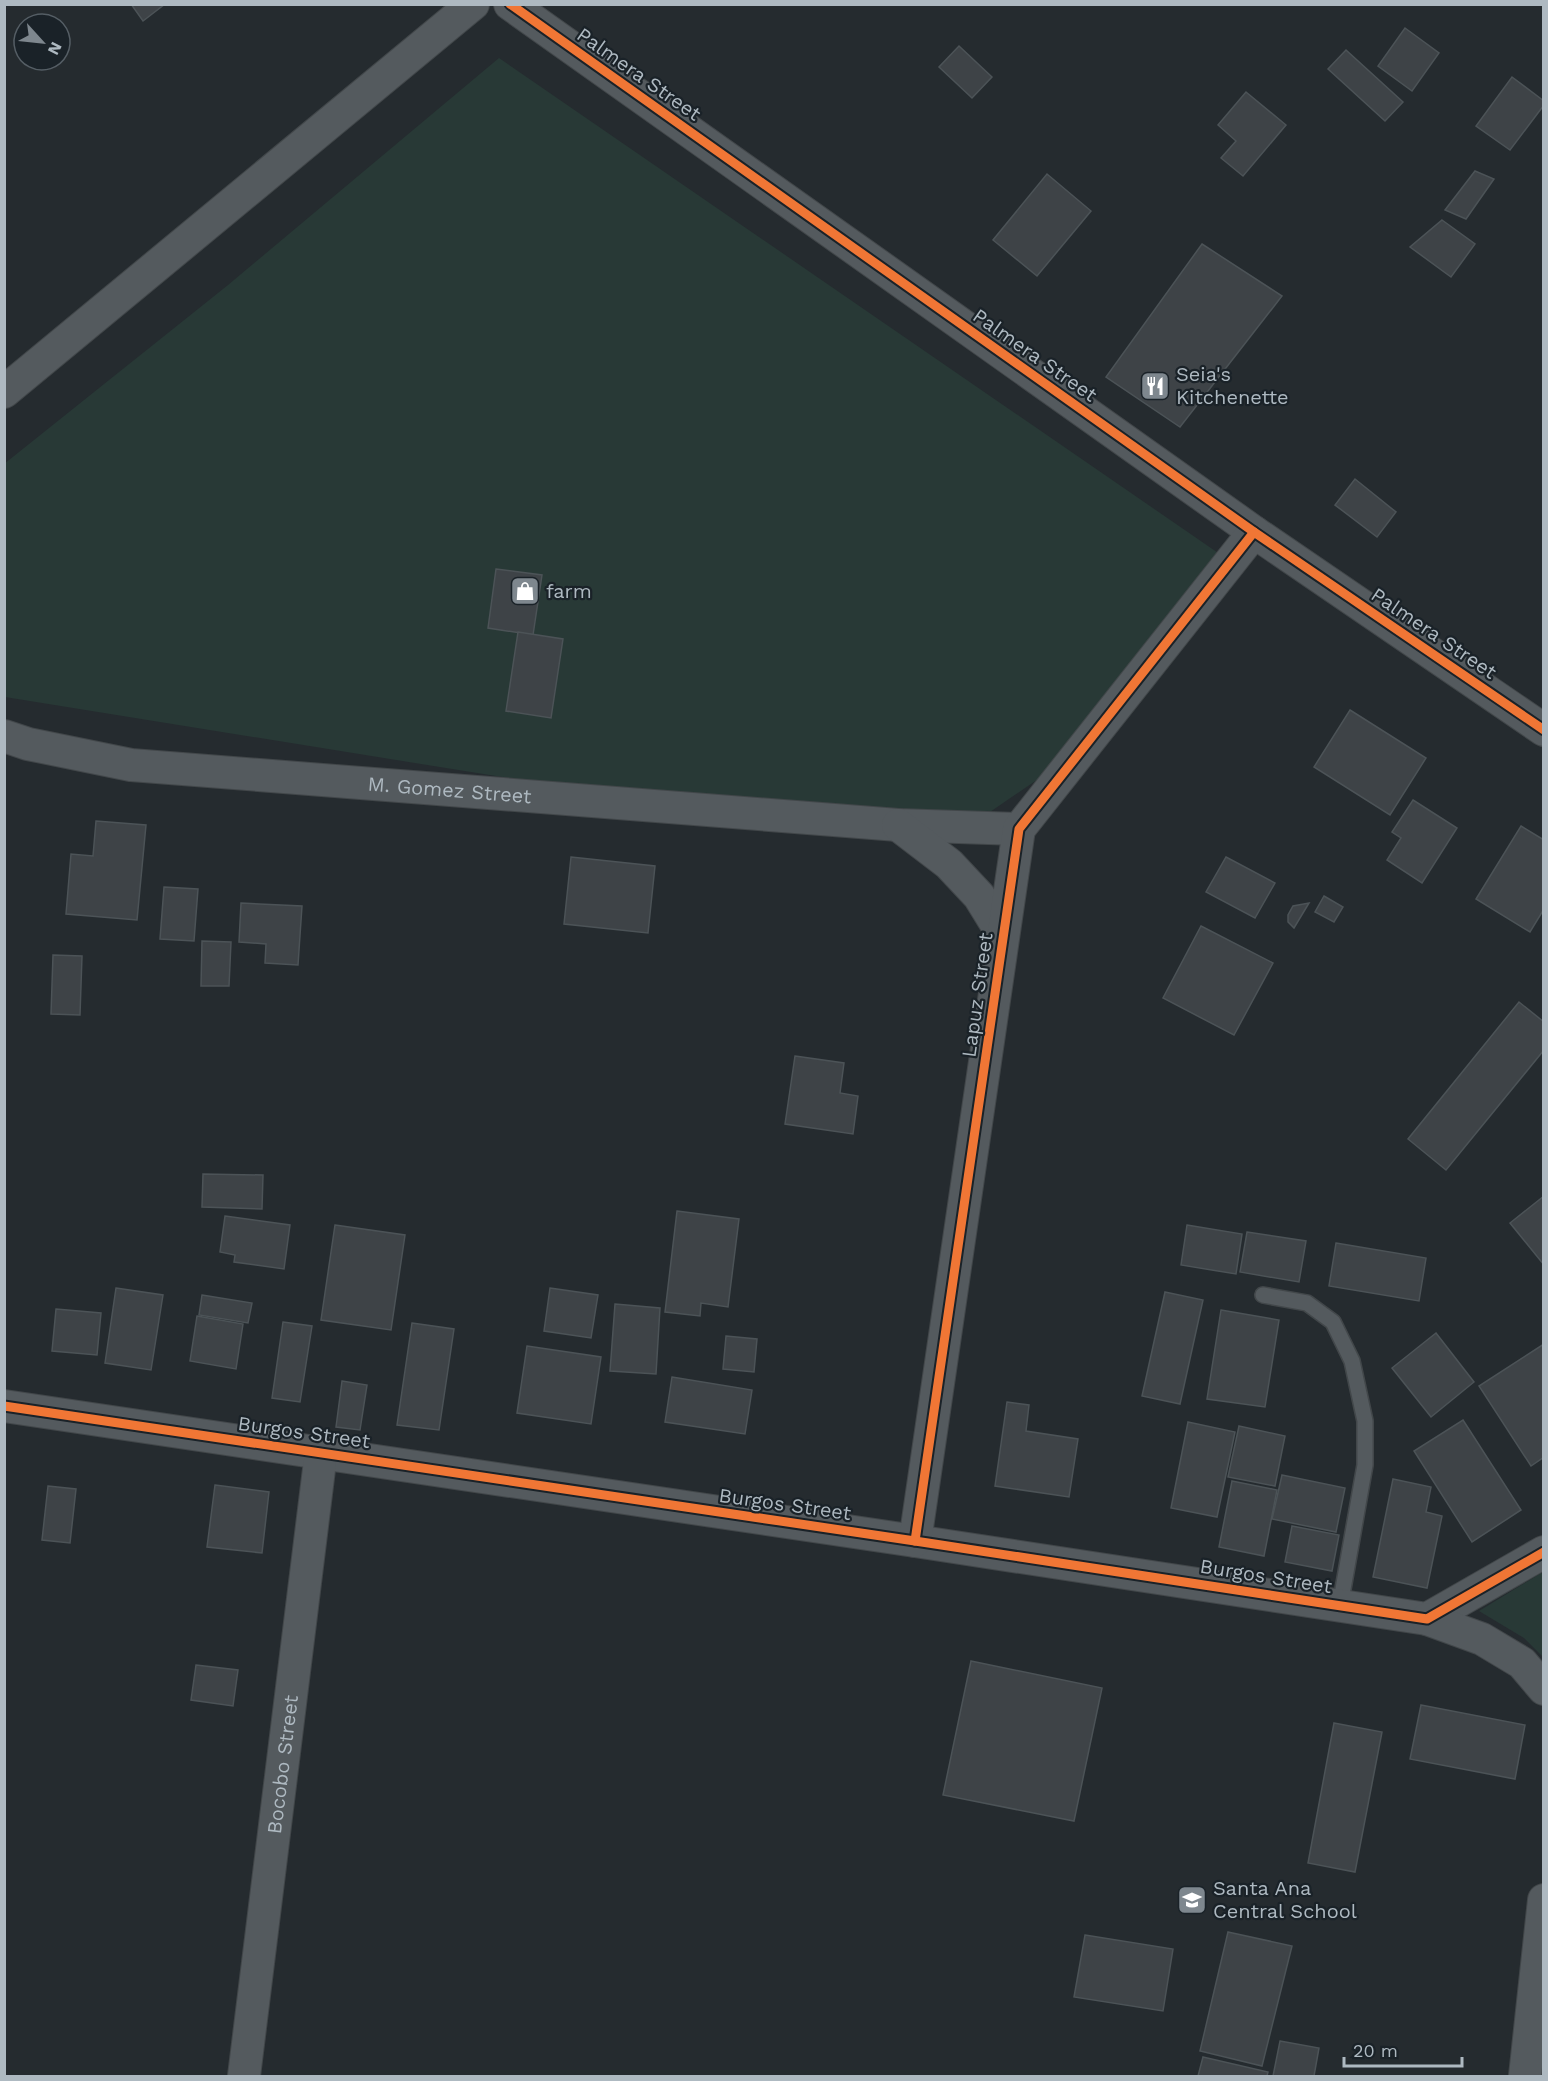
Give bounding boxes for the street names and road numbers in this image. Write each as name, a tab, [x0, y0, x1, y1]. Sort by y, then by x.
street label: Palmera Street	[572, 22, 706, 126]
street label: Palmera Street	[968, 303, 1102, 407]
street label: Palmera Street	[1367, 582, 1502, 684]
street label: M. Gomez Street	[367, 772, 533, 808]
street label: Lapuz Street	[956, 930, 998, 1059]
street label: Burgos Street	[236, 1411, 372, 1453]
street label: Burgos Street	[717, 1483, 853, 1525]
street label: Burgos Street	[1198, 1554, 1334, 1598]
street label: Bocobo Street	[262, 1693, 303, 1835]

